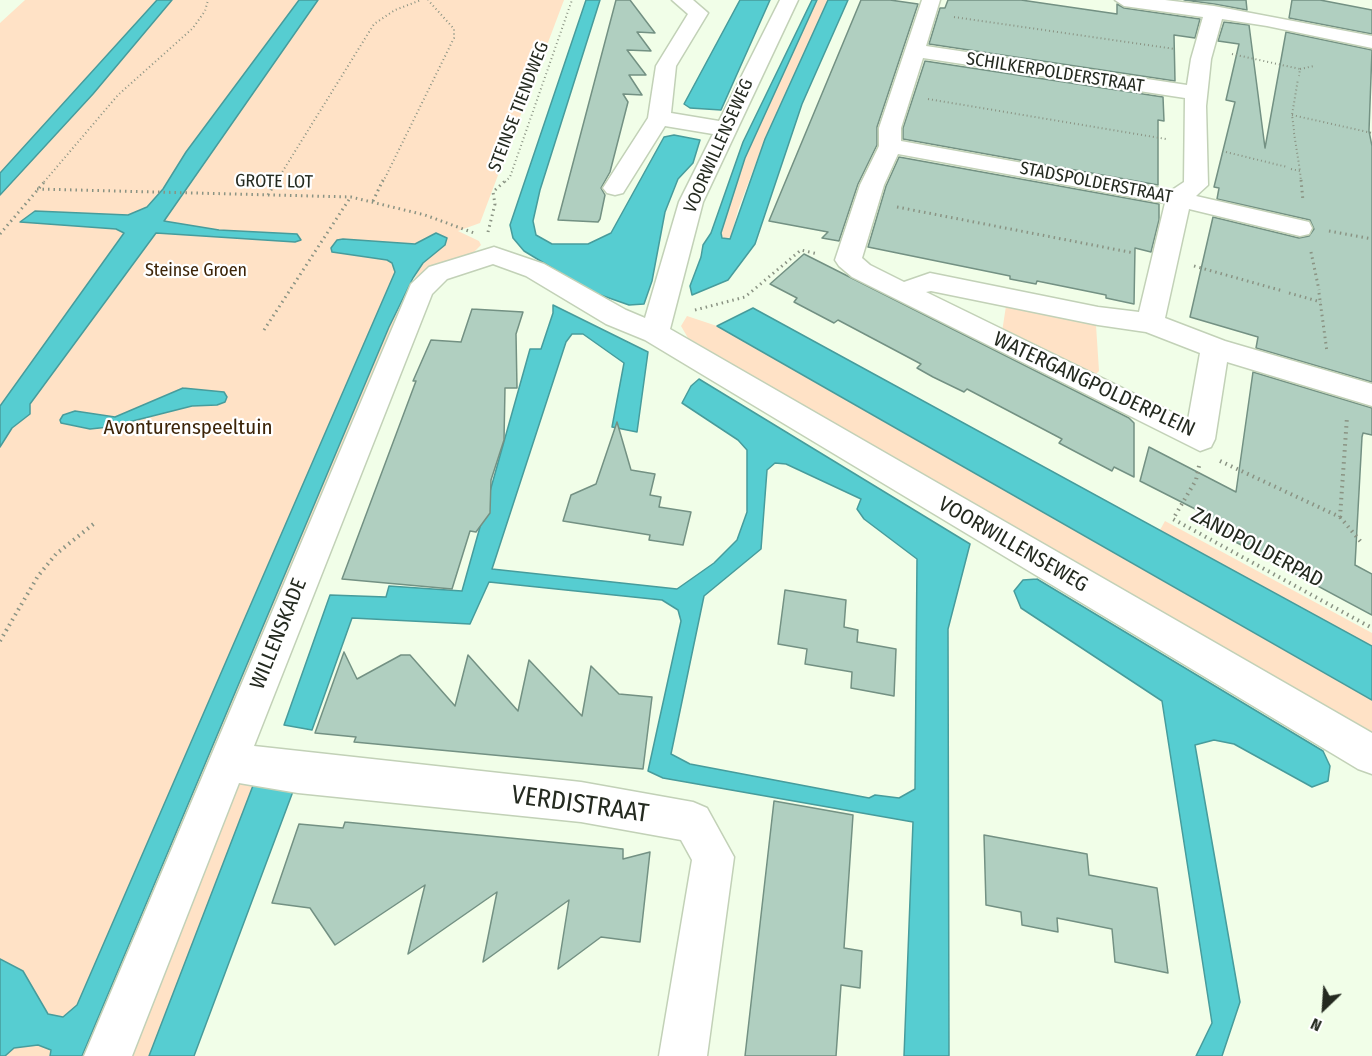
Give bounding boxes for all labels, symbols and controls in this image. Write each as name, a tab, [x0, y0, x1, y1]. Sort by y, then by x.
street label: STEINSE TIENDWEG	[484, 39, 554, 175]
street label: SCHILKERPOLDERSTRAAT	[965, 48, 1145, 98]
street label: VOORWILLENSEWEG	[680, 76, 758, 216]
street label: STADSPOLDERSTRAAT	[1018, 158, 1174, 208]
street label: GROTE LOT	[235, 171, 313, 193]
park label: Steinse Groen	[145, 260, 247, 282]
street label: WATERGANGPOLDERPLEIN	[989, 327, 1199, 443]
park label: Avonturenspeeltuin	[103, 415, 273, 441]
street label: VOORWILLENSEWEG	[934, 492, 1092, 598]
street label: ZANDPOLDERPAD	[1187, 503, 1327, 593]
street label: WILLENSKADE	[245, 575, 313, 693]
street label: VERDISTRAAT	[509, 780, 651, 830]
north arrow	[1294, 978, 1354, 1038]
text: N	[1308, 1014, 1325, 1035]

